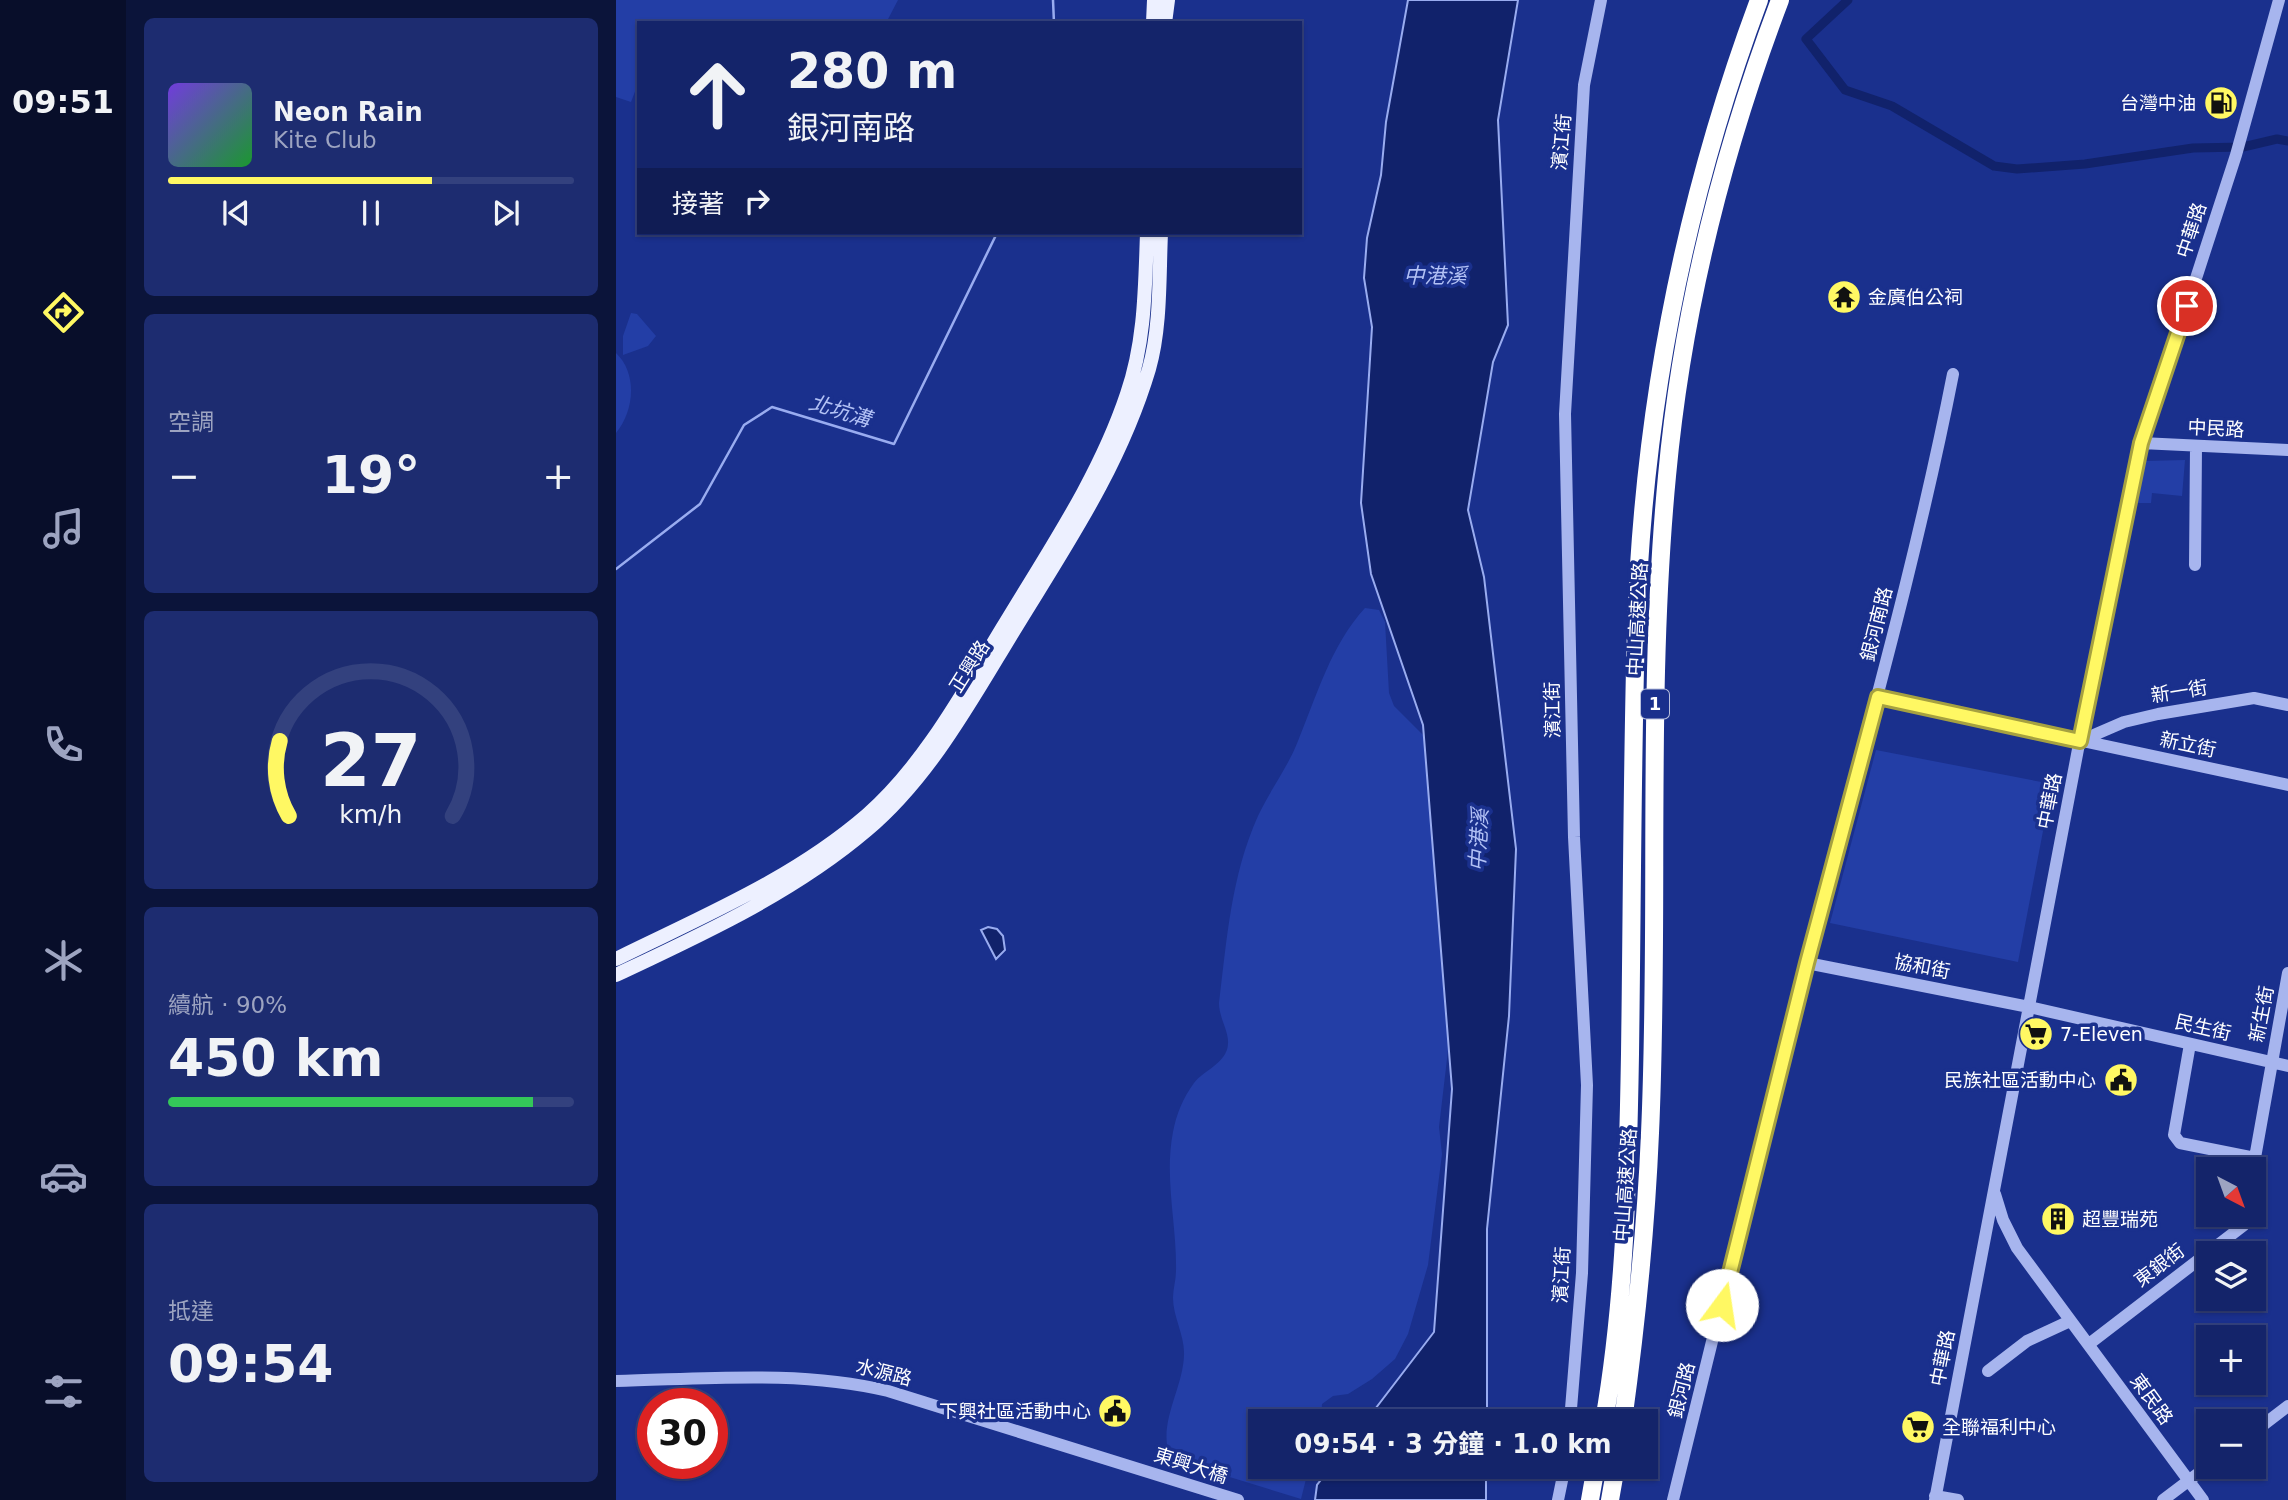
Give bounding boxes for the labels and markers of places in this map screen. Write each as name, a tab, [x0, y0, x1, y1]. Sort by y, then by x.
fuel station icon: 台灣中油	[2202, 84, 2240, 122]
place label: 台灣中油	[2120, 92, 2196, 114]
pin	[2157, 276, 2217, 336]
temple icon: 金廣伯公祠	[1825, 278, 1863, 316]
place label: 金廣伯公祠	[1868, 286, 1963, 308]
supermarket icon: 7-Eleven	[2017, 1015, 2055, 1053]
place label: 7-Eleven	[2060, 1023, 2143, 1045]
public building icon: 民族社區活動中心	[2102, 1061, 2140, 1099]
place label: 民族社區活動中心	[1944, 1069, 2096, 1091]
building icon: 超豐瑞苑	[2039, 1200, 2077, 1238]
place label: 超豐瑞苑	[2082, 1208, 2158, 1230]
public building icon: 下興社區活動中心	[1096, 1392, 1134, 1430]
place label: 下興社區活動中心	[939, 1400, 1091, 1422]
supermarket icon: 全聯福利中心	[1899, 1408, 1937, 1446]
place label: 全聯福利中心	[1942, 1416, 2056, 1438]

